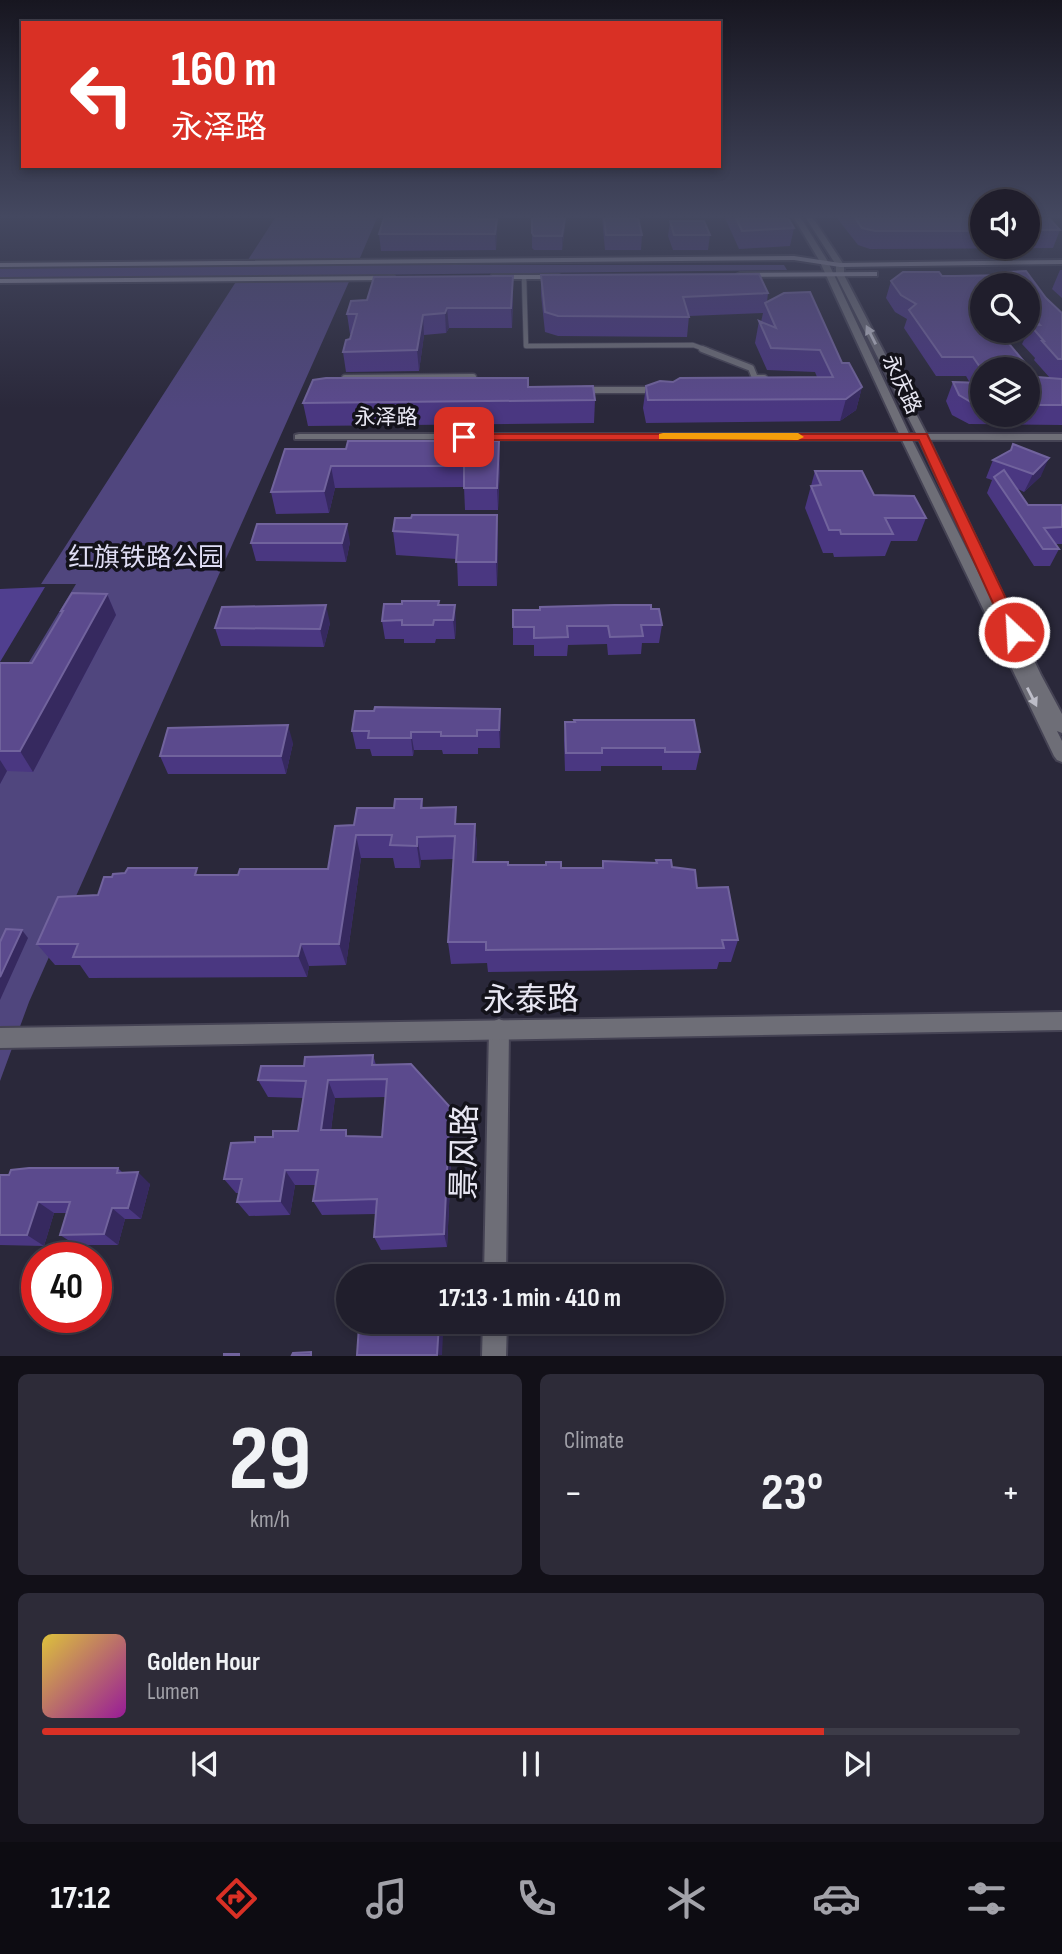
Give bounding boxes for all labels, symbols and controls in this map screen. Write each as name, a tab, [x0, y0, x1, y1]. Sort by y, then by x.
text: 160 m	[171, 41, 277, 100]
icon: left	[56, 49, 147, 140]
text: 永泽路	[171, 109, 267, 148]
map controls	[970, 189, 1040, 427]
button: sound	[970, 189, 1040, 259]
button: search	[970, 273, 1040, 343]
one-way arrow	[866, 325, 878, 345]
street label: 永庆路	[877, 350, 926, 418]
button: layers	[970, 357, 1040, 427]
street label: 永泽路	[355, 405, 418, 430]
pin	[434, 407, 494, 467]
icon: arrive	[445, 418, 483, 456]
park label: 红旗铁路公园	[68, 543, 224, 574]
position arrow	[977, 595, 1051, 669]
one-way arrow	[1027, 687, 1038, 707]
street label: 永泰路	[483, 980, 579, 1021]
street label: 景风路	[445, 1104, 486, 1200]
speed limit sign: 40	[21, 1242, 112, 1333]
text: 17:13 · 1 min · 410 m	[439, 1283, 621, 1314]
text: 29	[229, 1406, 312, 1515]
text: Climate	[564, 1427, 624, 1455]
text: 23°	[761, 1462, 823, 1525]
text: −	[564, 1471, 583, 1516]
text: +	[1001, 1471, 1020, 1516]
text: km/h	[250, 1506, 290, 1534]
text: Golden Hour	[147, 1647, 260, 1678]
text: Lumen	[147, 1678, 199, 1706]
icon: previous	[186, 1745, 224, 1783]
icon: pause	[512, 1745, 550, 1783]
icon: next	[838, 1745, 876, 1783]
icon: directions	[212, 1874, 261, 1923]
icon: music	[362, 1874, 411, 1923]
icon: phone	[512, 1874, 561, 1923]
icon: climate	[662, 1874, 711, 1923]
icon: car	[812, 1874, 861, 1923]
icon: filters	[962, 1874, 1011, 1923]
text: 17:12	[51, 1879, 111, 1918]

